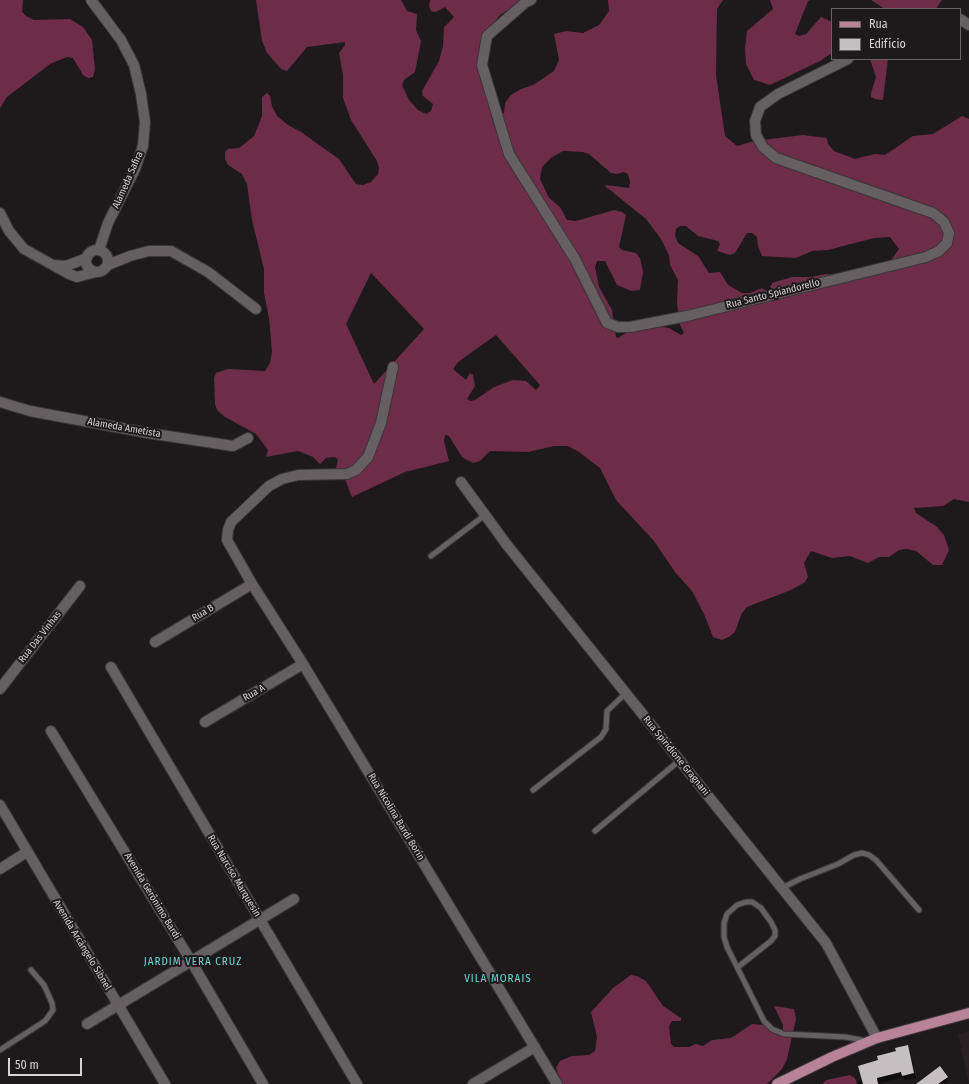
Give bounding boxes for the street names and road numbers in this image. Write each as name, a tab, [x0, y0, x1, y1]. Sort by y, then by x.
street label: Alameda Safira	[110, 150, 146, 210]
street label: Rua Santo Spiandorello	[725, 277, 821, 311]
street label: Alameda Ametista	[87, 416, 161, 440]
street label: Rua B	[190, 602, 216, 624]
street label: Rua Das Vinhas	[16, 609, 64, 665]
street label: Rua A	[241, 682, 267, 704]
street label: Rua Spiridione Gragnani	[640, 714, 712, 798]
street label: Rua Nicolina Bardi Borin	[365, 771, 427, 863]
street label: Rua Narciso Marquesin	[205, 833, 263, 919]
street label: Avenida Gerônimo Bardi	[121, 851, 183, 941]
street label: Avenida Arcângelo Sibnel	[50, 898, 114, 992]

